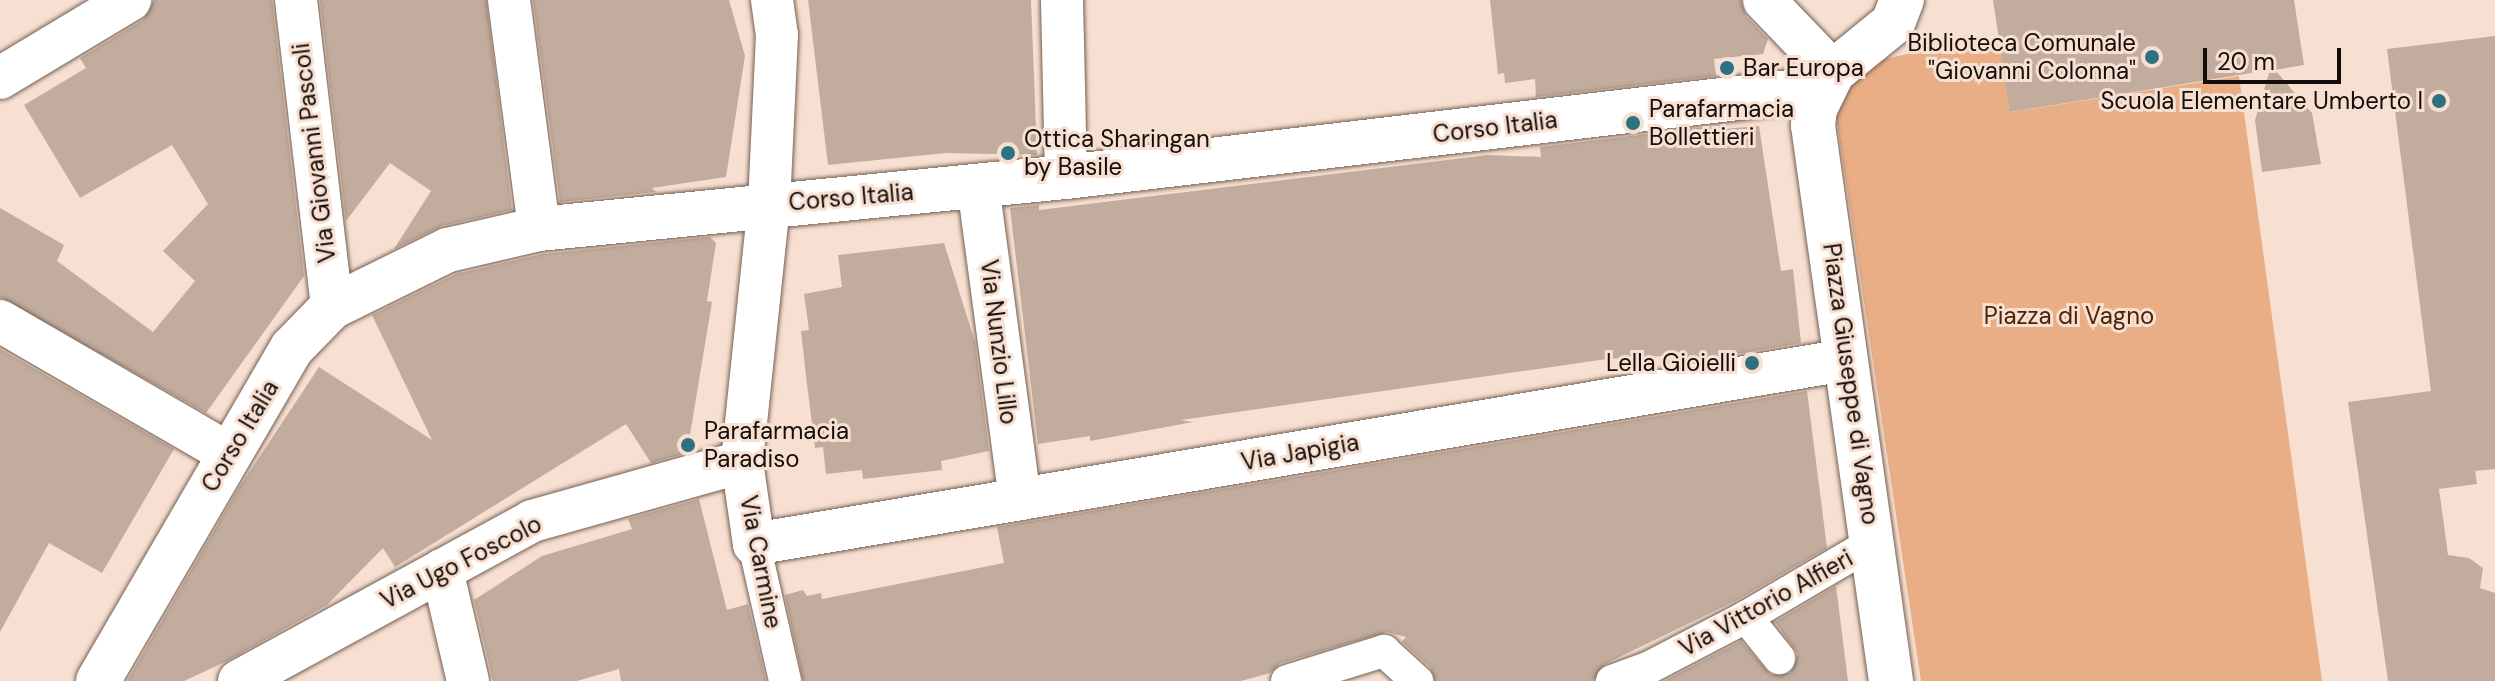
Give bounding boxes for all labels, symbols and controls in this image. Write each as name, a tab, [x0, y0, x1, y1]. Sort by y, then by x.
place label: Biblioteca Comunale "Giovanni Colonna"	[1908, 29, 2136, 85]
scale bar	[2207, 32, 2345, 82]
street label: Via Giovanni Pascoli	[286, 41, 342, 265]
text: 20 m	[2217, 46, 2275, 77]
marker: Biblioteca Comunale "Giovanni Colonna"	[2143, 48, 2161, 66]
place label: Bar Europa	[1743, 54, 1864, 82]
marker: Bar Europa	[1718, 59, 1736, 77]
place label: Scuola Elementare Umberto I	[2100, 87, 2423, 115]
marker: Scuola Elementare Umberto I	[2430, 92, 2448, 110]
place label: Parafarmacia Bollettieri	[1649, 95, 1794, 151]
street label: Corso Italia	[1431, 105, 1559, 149]
marker: Parafarmacia Bollettieri	[1624, 114, 1642, 132]
place label: Ottica Sharingan by Basile	[1024, 125, 1210, 181]
marker: Ottica Sharingan by Basile	[999, 144, 1017, 162]
street label: Corso Italia	[787, 177, 915, 217]
street label: Piazza Giuseppe di Vagno	[1817, 241, 1885, 527]
street label: Via Nunzio Lillo	[975, 258, 1023, 426]
park label: Piazza di Vagno	[1984, 302, 2154, 330]
place label: Lella Gioielli	[1606, 349, 1736, 377]
marker: Lella Gioielli	[1743, 354, 1761, 372]
street label: Corso Italia	[195, 375, 285, 497]
place label: Parafarmacia Paradiso	[704, 417, 849, 473]
street label: Via Japigia	[1239, 427, 1361, 477]
marker: Parafarmacia Paradiso	[679, 436, 697, 454]
street label: Via Carmine	[734, 493, 788, 631]
street label: Via Ugo Foscolo	[376, 509, 546, 615]
street label: Via Vittorio Alfieri	[1674, 543, 1858, 663]

